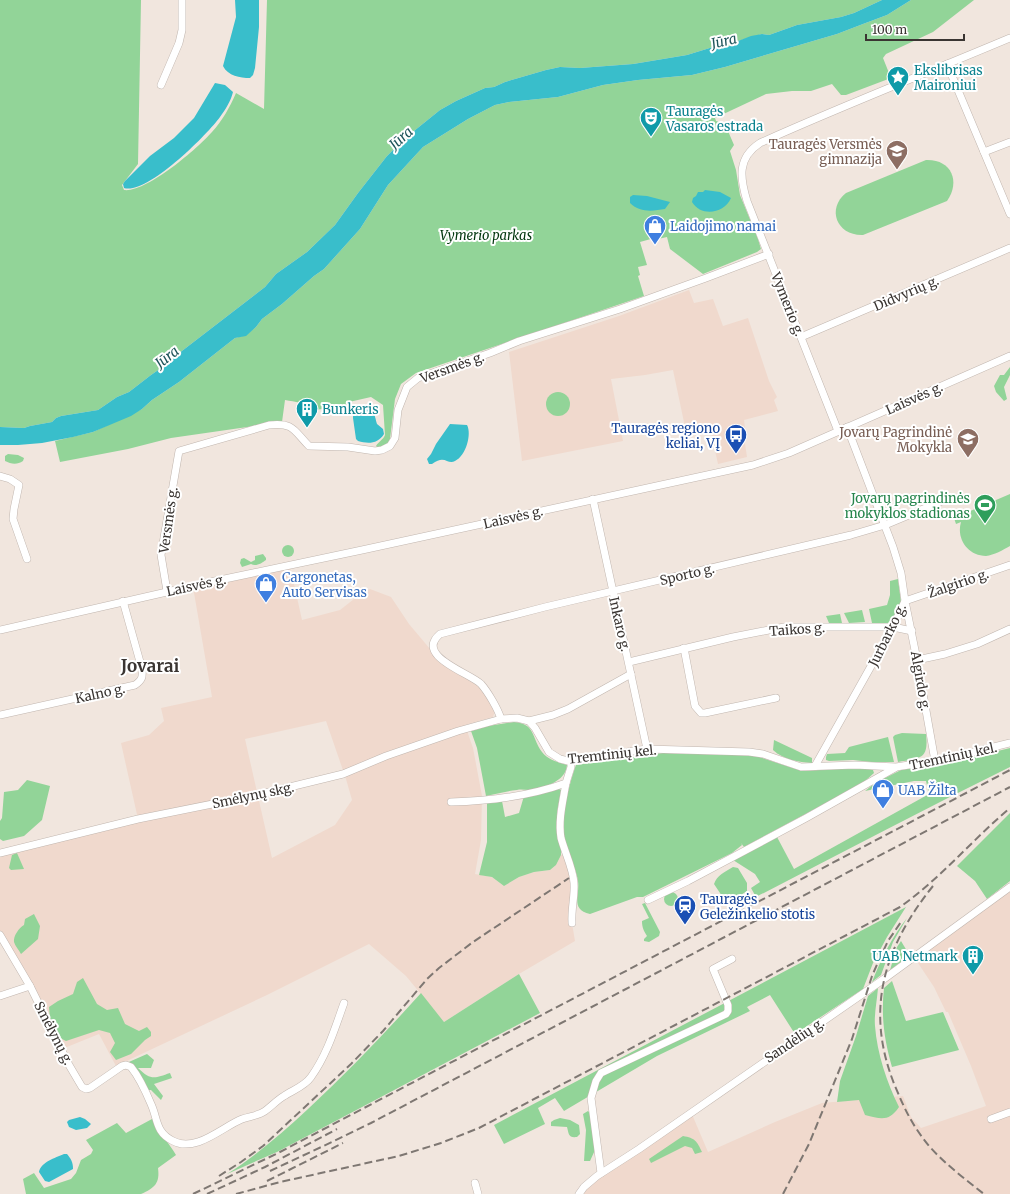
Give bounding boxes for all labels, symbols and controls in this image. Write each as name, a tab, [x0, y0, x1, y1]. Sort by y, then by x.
scale bar	[866, 16, 964, 42]
text: 100 m	[872, 22, 907, 37]
water label: Jūra	[708, 29, 739, 53]
place label: Ekslibrisas Maironiui	[914, 62, 983, 94]
place icon: Ekslibrisas Maironiui	[885, 64, 911, 97]
place label: Tauragės Vasaros estrada	[665, 103, 763, 135]
theatre icon: Tauragės Vasaros estrada	[638, 105, 664, 138]
water label: Jūra	[384, 123, 417, 155]
place label: Tauragės Versmės gimnazija	[769, 136, 882, 168]
school or university icon: Tauragės Versmės gimnazija	[884, 138, 910, 171]
shop icon: Laidojimo namai	[642, 213, 668, 246]
place label: Laidojimo namai	[670, 218, 776, 235]
park label: Vymerio parkas	[440, 227, 533, 244]
street label: Vymerio g.	[767, 269, 808, 339]
street label: Didvyrių g.	[871, 272, 941, 315]
water label: Jūra	[150, 342, 183, 373]
street label: Versmės g.	[417, 348, 486, 387]
street label: Laisvės g.	[883, 378, 945, 419]
building icon: Bunkeris	[294, 396, 320, 429]
place label: Bunkeris	[322, 401, 379, 418]
place label: Tauragės regiono keliai, VĮ	[611, 420, 720, 452]
bus stop icon: Tauragės regiono keliai, VĮ	[723, 422, 749, 455]
place label: Jovarų Pagrindinė Mokykla	[838, 424, 952, 456]
school or university icon: Jovarų Pagrindinė Mokykla	[955, 426, 981, 459]
street label: Versmės g.	[155, 486, 182, 555]
place label: Jovarų pagrindinės mokyklos stadionas	[845, 490, 970, 522]
sports icon: Jovarų pagrindinės mokyklos stadionas	[972, 492, 998, 525]
street label: Laisvės g.	[482, 502, 545, 533]
street label: Sporto g.	[658, 560, 716, 589]
street label: Žalgirio g.	[925, 564, 991, 602]
place label: Cargonetas, Auto Servisas	[281, 569, 367, 601]
street label: Laisvės g.	[165, 571, 227, 600]
shop icon: Cargonetas, Auto Servisas	[253, 571, 279, 604]
street label: Inkaro g.	[605, 595, 634, 653]
street label: Jurbarko g.	[864, 601, 910, 670]
street label: Taikos g.	[769, 619, 826, 640]
street label: Algirdo g.	[907, 649, 934, 712]
district label: Jovarai	[120, 655, 179, 677]
street label: Kalno g.	[74, 680, 127, 707]
street label: Tremtinių kel.	[908, 739, 998, 774]
street label: Tremtinių kel.	[567, 741, 657, 768]
shop icon: UAB Žilta	[870, 777, 896, 810]
street label: Smėlynų skg.	[211, 779, 296, 812]
place label: UAB Žilta	[898, 781, 957, 799]
place label: Tauragės Geležinkelio stotis	[700, 891, 815, 923]
station icon: Tauragės Geležinkelio stotis	[672, 893, 698, 926]
building icon: UAB Netmark	[960, 943, 986, 976]
place label: UAB Netmark	[872, 948, 959, 965]
street label: Smėlynų g.	[30, 999, 77, 1068]
street label: Sandėlių g.	[761, 1014, 827, 1067]

